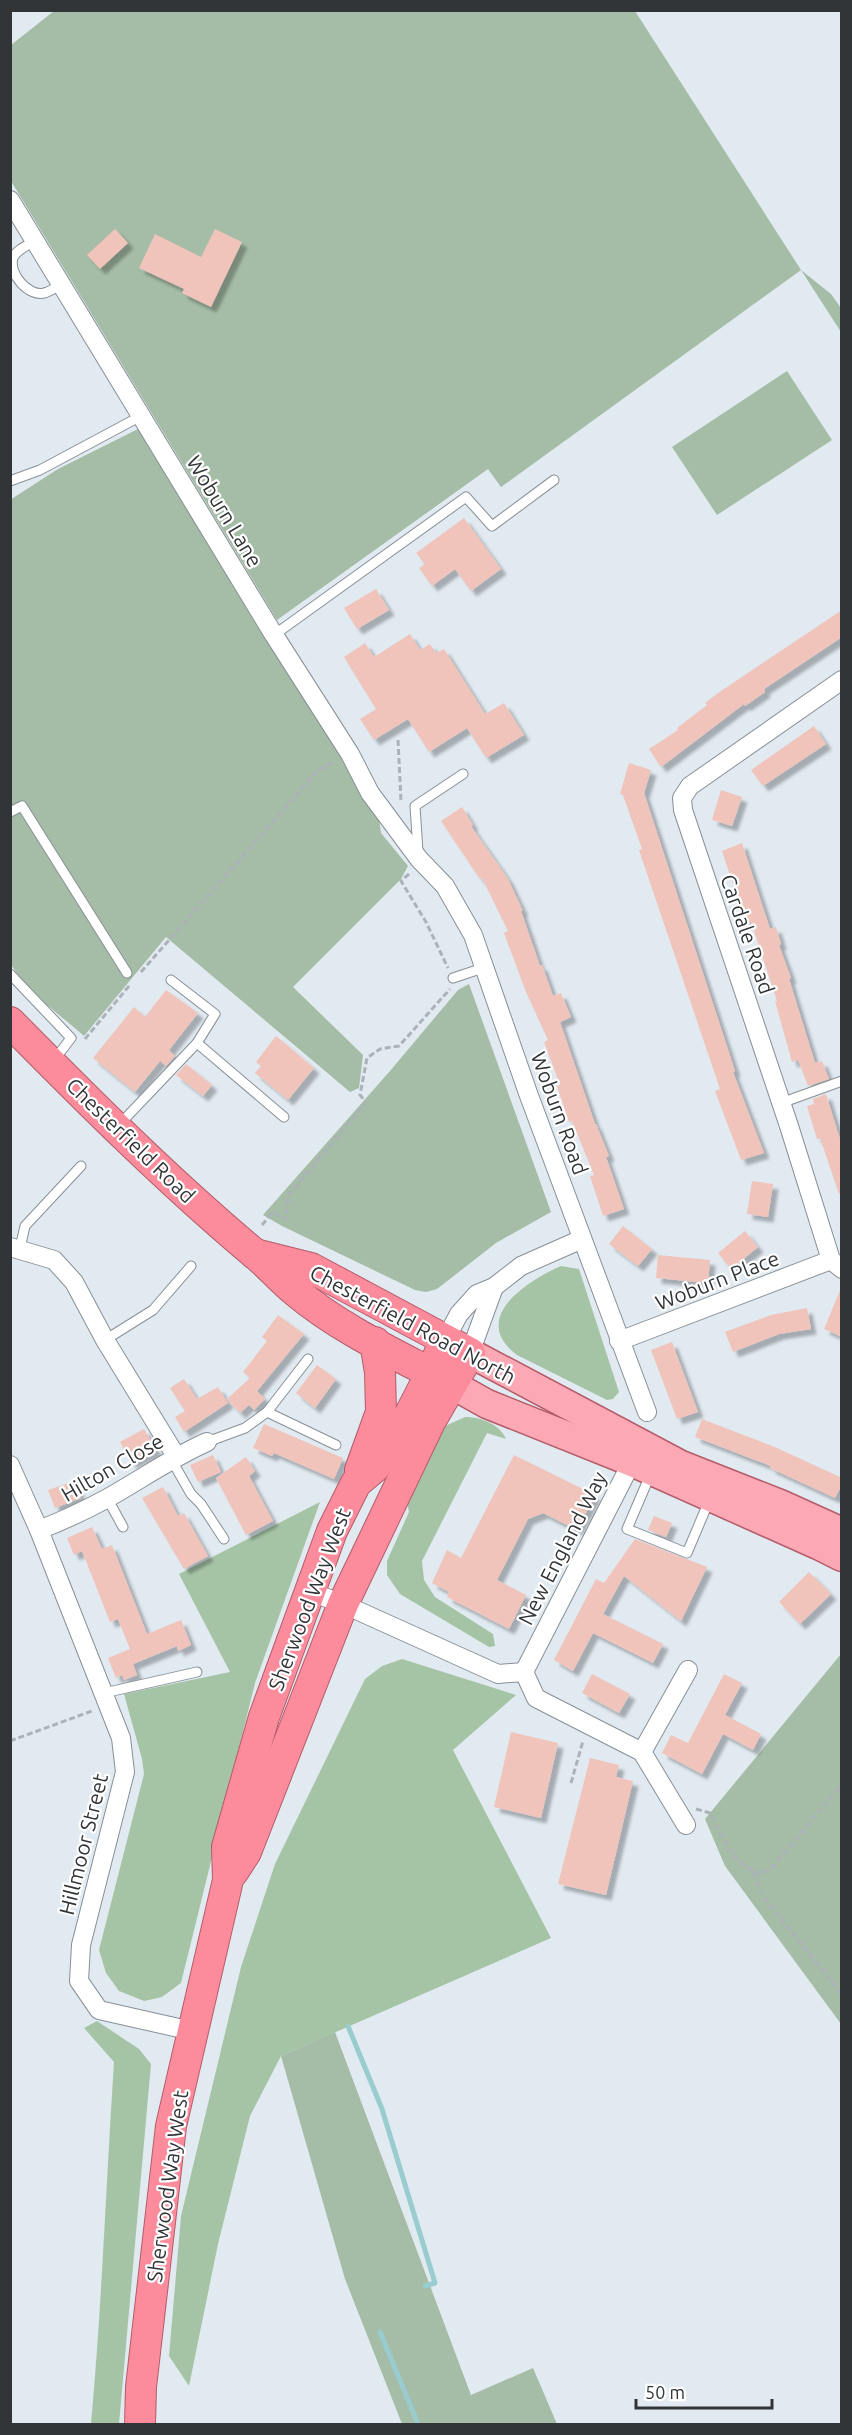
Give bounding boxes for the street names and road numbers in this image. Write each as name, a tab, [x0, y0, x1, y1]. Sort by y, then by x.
street label: Woburn Lane	[182, 451, 268, 571]
street label: Cardale Road	[716, 871, 780, 997]
street label: Woburn Road	[527, 1048, 593, 1178]
street label: Chesterfield Road	[62, 1073, 200, 1207]
street label: Woburn Place	[652, 1245, 782, 1315]
street label: Chesterfield Road North	[306, 1260, 520, 1388]
street label: Hilton Close	[57, 1428, 167, 1506]
street label: New England Way	[513, 1467, 611, 1629]
street label: Sherwood Way West	[263, 1504, 355, 1694]
street label: Hillmoor Street	[54, 1771, 112, 1917]
street label: Sherwood Way West	[142, 2088, 192, 2284]

